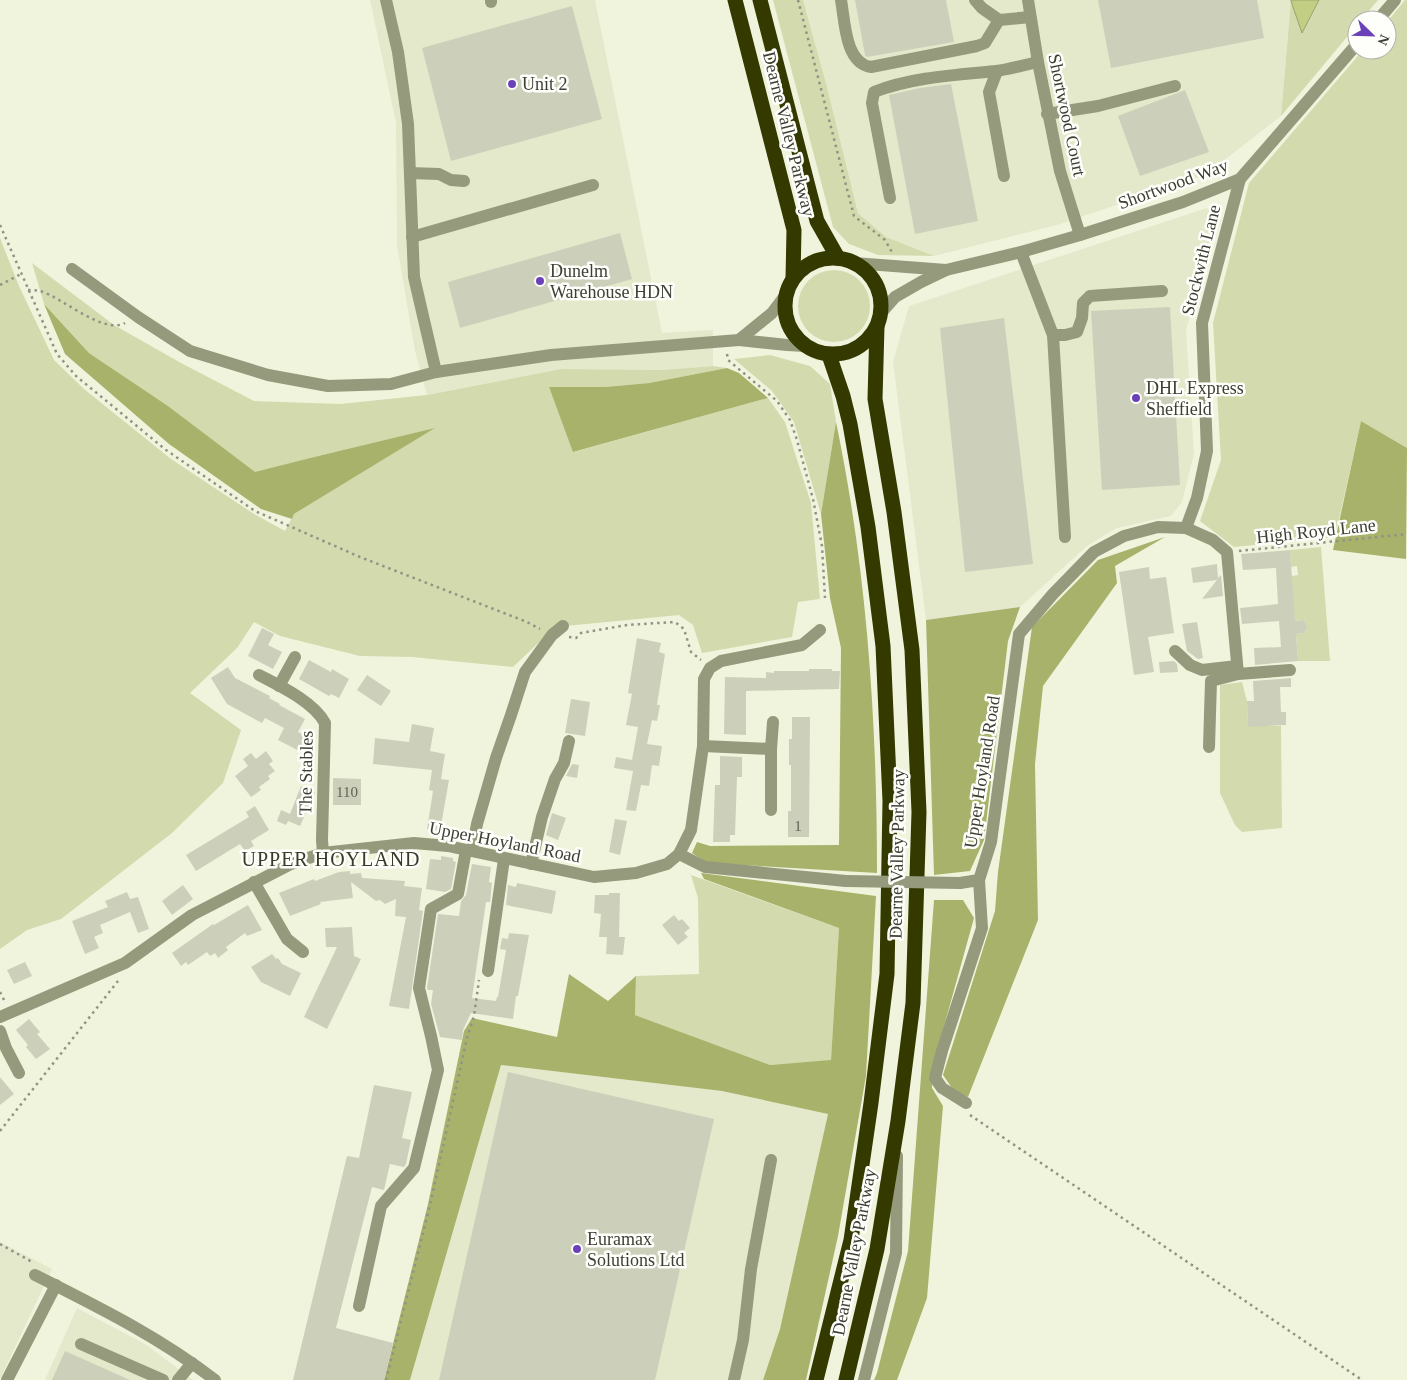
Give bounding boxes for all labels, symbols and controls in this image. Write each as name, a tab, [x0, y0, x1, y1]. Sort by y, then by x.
north arrow	[1347, 10, 1397, 60]
text: N	[1375, 32, 1392, 47]
street label: Dearne Valley Parkway	[759, 49, 819, 219]
street label: Shortwood Court	[1044, 52, 1090, 178]
place label: Unit 2	[522, 74, 568, 94]
marker: Unit 2	[506, 78, 518, 90]
street label: Shortwood Way	[1115, 155, 1231, 213]
street label: Stockwith Lane	[1178, 203, 1224, 317]
place label: Dunelm Warehouse HDN	[550, 261, 673, 302]
marker: Dunelm Warehouse HDN	[534, 275, 546, 287]
place label: DHL Express Sheffield	[1146, 378, 1244, 419]
marker: DHL Express Sheffield	[1130, 392, 1142, 404]
street label: High Royd Lane	[1255, 515, 1377, 547]
street label: Upper Hoyland Road	[960, 694, 1004, 850]
street label: The Stables	[295, 731, 317, 815]
street label: Dearne Valley Parkway	[886, 769, 908, 939]
house number: 110	[336, 784, 358, 800]
street label: Upper Hoyland Road	[428, 817, 582, 867]
house number: 1	[794, 818, 802, 834]
district label: UPPER HOYLAND	[241, 848, 421, 870]
street label: Dearne Valley Parkway	[828, 1167, 880, 1337]
place label: Euramax Solutions Ltd	[587, 1229, 685, 1270]
marker: Euramax Solutions Ltd	[571, 1243, 583, 1255]

